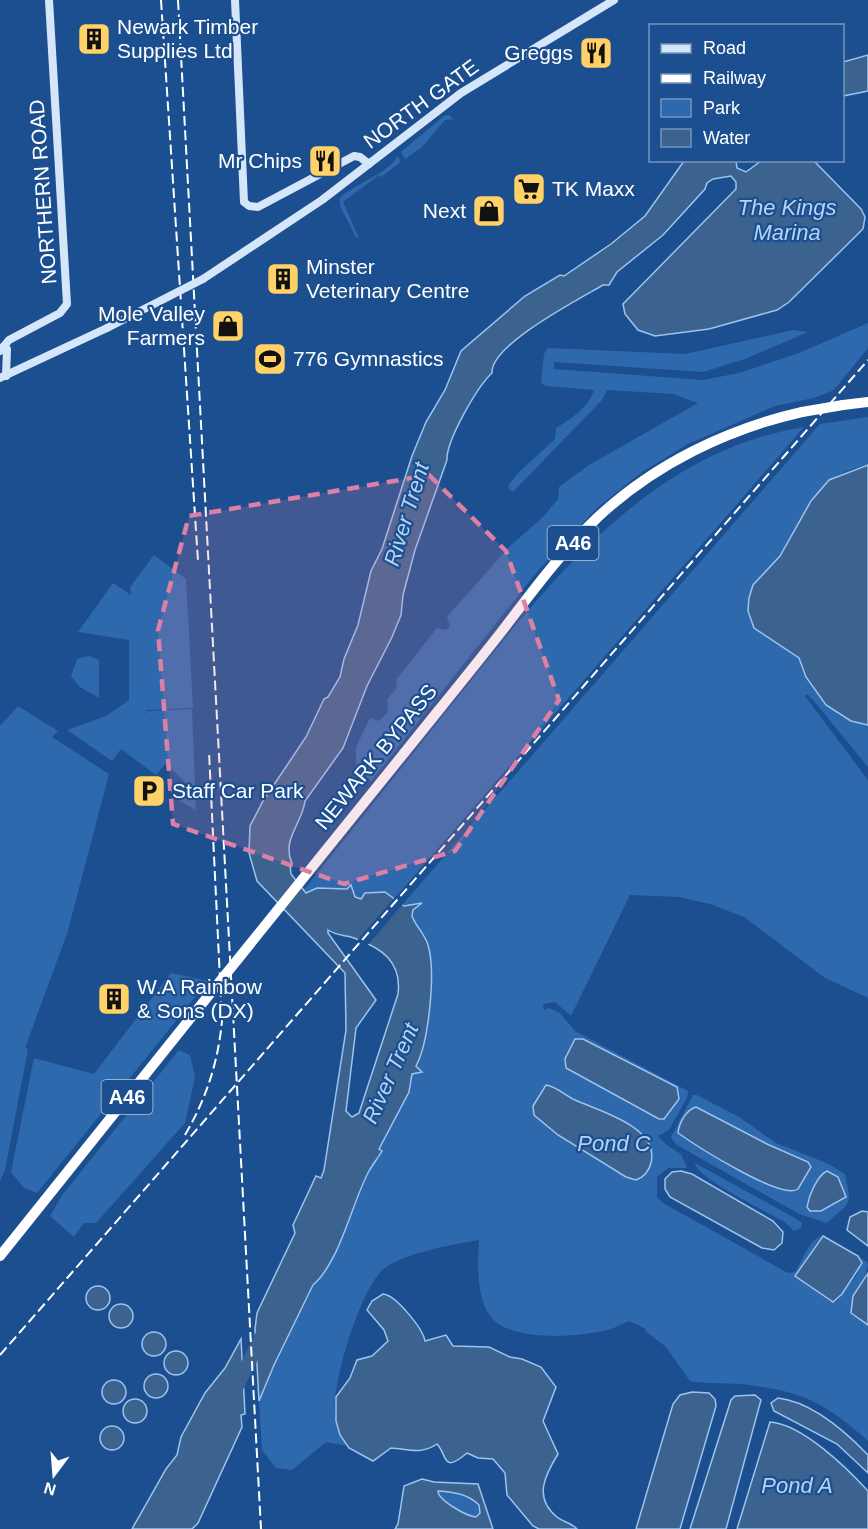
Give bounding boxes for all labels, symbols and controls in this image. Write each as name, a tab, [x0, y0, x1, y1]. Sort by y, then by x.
place label: Newark Timber Supplies Ltd	[117, 15, 258, 62]
building icon: Newark Timber Supplies Ltd	[76, 21, 112, 57]
legend	[649, 24, 844, 162]
restaurant icon: Greggs	[578, 35, 614, 71]
text: Road	[703, 38, 746, 58]
place label: Greggs	[504, 41, 573, 64]
street label: NORTH GATE	[359, 54, 482, 153]
text: Railway	[703, 68, 766, 88]
text: Park	[703, 98, 741, 118]
street label: NORTHERN ROAD	[25, 99, 60, 285]
text: Water	[703, 128, 750, 148]
restaurant icon: Mr Chips	[307, 143, 343, 179]
place label: Mr Chips	[218, 149, 302, 172]
supermarket icon: TK Maxx	[511, 171, 547, 207]
place label: TK Maxx	[552, 177, 635, 200]
shop icon: Next	[471, 193, 507, 229]
water label: The Kings Marina	[737, 195, 837, 245]
place label: Next	[423, 199, 466, 222]
place label: Minster Veterinary Centre	[306, 255, 469, 302]
building icon: Minster Veterinary Centre	[265, 261, 301, 297]
place label: Mole Valley Farmers	[98, 302, 205, 349]
shop icon: Mole Valley Farmers	[210, 308, 246, 344]
sports icon: 776 Gymnastics	[252, 341, 288, 377]
place label: 776 Gymnastics	[293, 347, 444, 370]
water label: River Trent	[379, 458, 434, 569]
road number: A46	[548, 526, 598, 560]
street label: NEWARK BYPASS	[310, 680, 441, 834]
parking icon: Staff Car Park	[131, 773, 167, 809]
place label: Staff Car Park	[172, 779, 304, 802]
place label: W.A Rainbow & Sons (DX)	[137, 975, 263, 1022]
building icon: W.A Rainbow & Sons (DX)	[96, 981, 132, 1017]
water label: River Trent	[357, 1018, 424, 1127]
road number: A46	[102, 1080, 152, 1114]
water label: Pond C	[577, 1131, 651, 1156]
north arrow	[24, 1445, 84, 1505]
water label: Pond A	[761, 1473, 833, 1498]
text: N	[42, 1479, 58, 1499]

